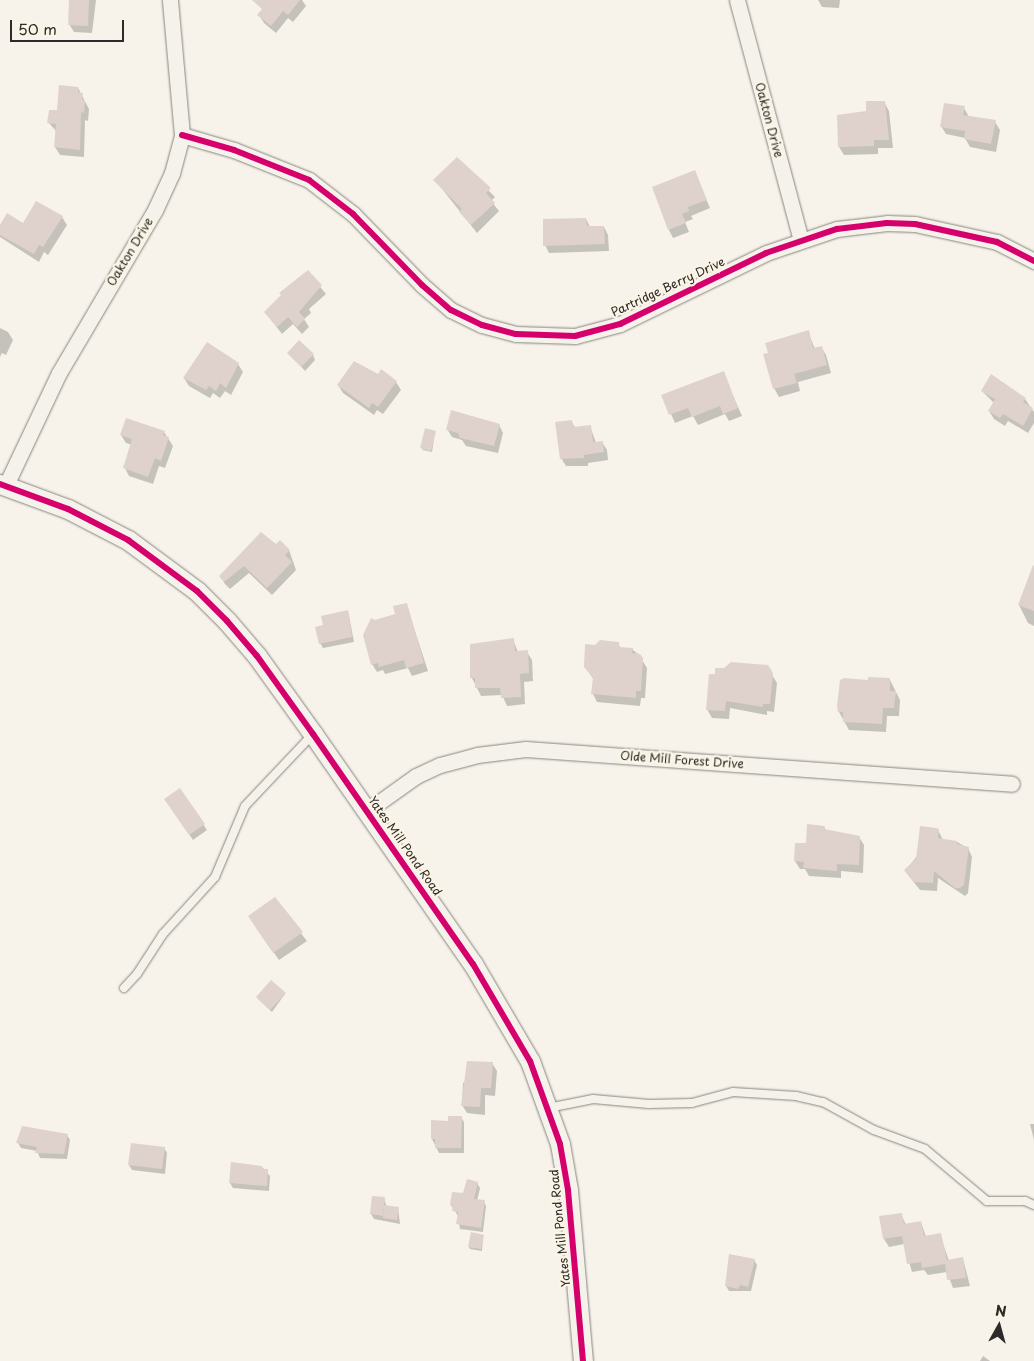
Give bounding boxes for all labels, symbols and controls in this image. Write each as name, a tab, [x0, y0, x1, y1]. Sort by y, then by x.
scale bar	[12, 10, 126, 42]
text: 50 m	[18, 17, 57, 40]
street label: Oakton Drive	[752, 81, 786, 159]
street label: Oakton Drive	[104, 215, 156, 289]
street label: Partridge Berry Drive	[608, 254, 728, 320]
street label: Olde Mill Forest Drive	[619, 748, 745, 772]
street label: Yates Mill Pond Road	[365, 793, 445, 899]
street label: Yates Mill Pond Road	[547, 1168, 573, 1288]
text: N	[994, 1300, 1008, 1322]
north arrow	[974, 1301, 1024, 1351]

